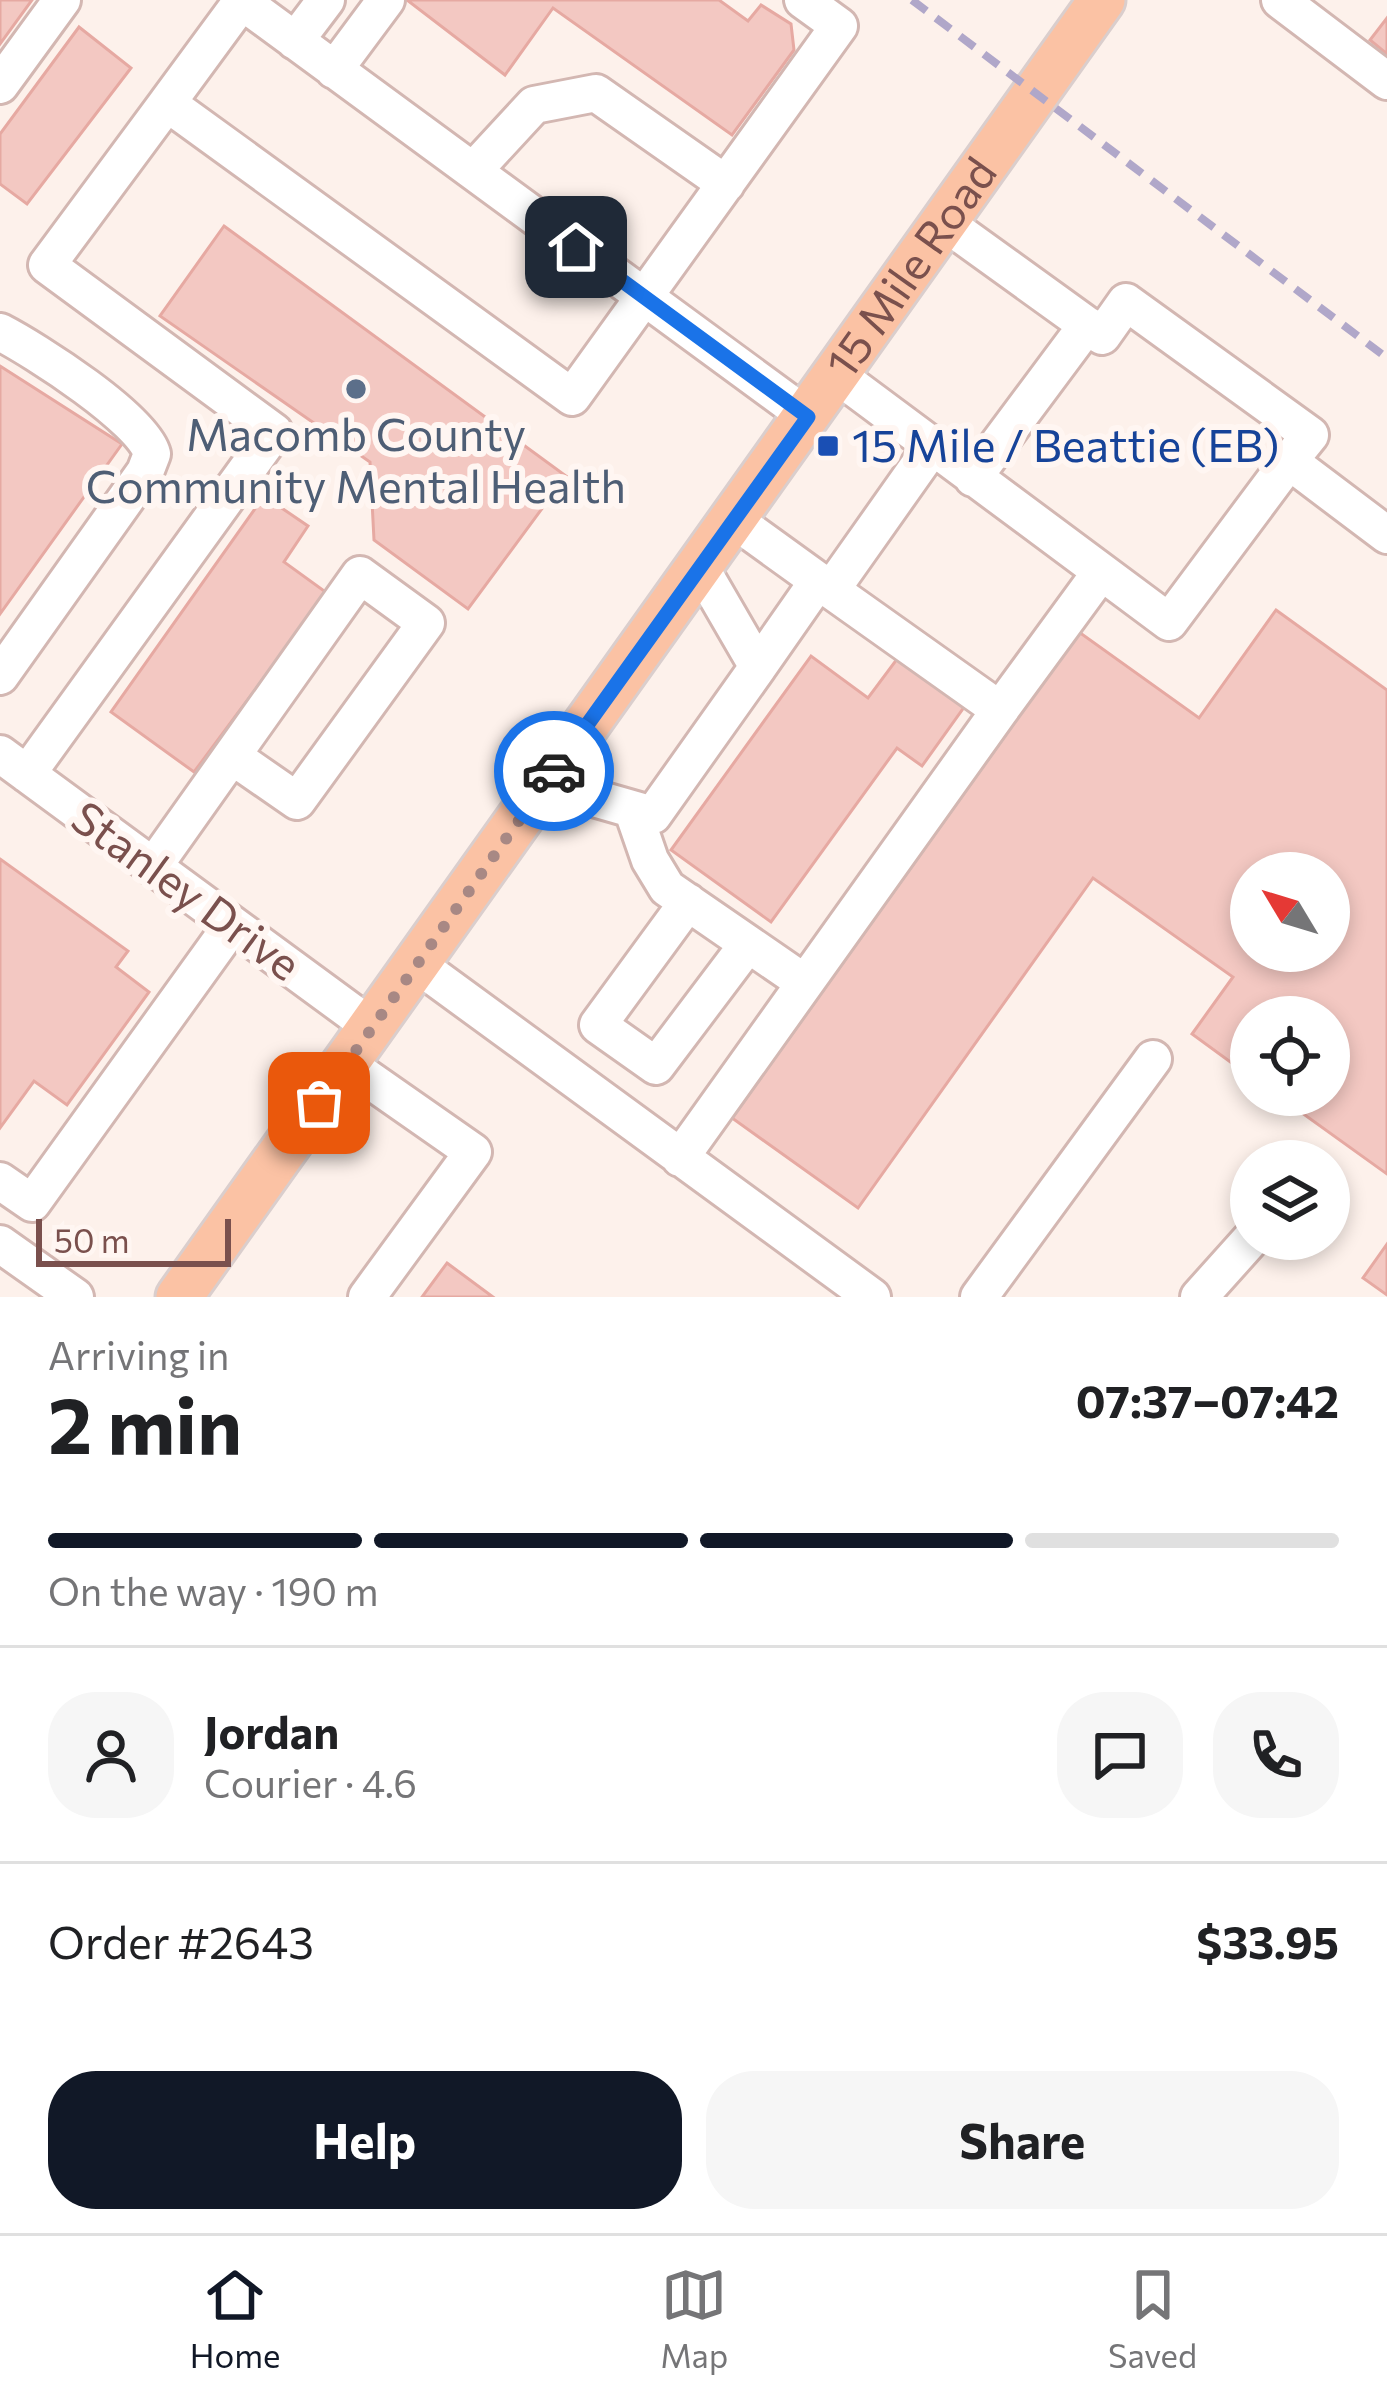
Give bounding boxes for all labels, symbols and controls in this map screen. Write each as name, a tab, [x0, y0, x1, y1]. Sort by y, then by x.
street label: 15 Mile Road	[812, 146, 1006, 387]
pin	[525, 196, 627, 298]
icon: home	[543, 214, 609, 280]
marker: Macomb County Community Mental Health	[343, 376, 369, 402]
place label: Macomb County Community Mental Health	[86, 405, 626, 512]
place label: 15 Mile / Beattie (EB)	[852, 416, 1280, 471]
marker: 15 Mile / Beattie (EB)	[815, 433, 841, 459]
courier	[494, 711, 614, 831]
icon: car	[521, 738, 587, 804]
street label: Stanley Drive	[63, 788, 312, 990]
north arrow	[1230, 852, 1350, 972]
map controls	[1230, 852, 1350, 1260]
button: locate	[1230, 996, 1350, 1116]
pin	[268, 1052, 370, 1154]
icon: bag	[286, 1070, 352, 1136]
button: layers	[1230, 1140, 1350, 1260]
scale bar	[36, 1213, 231, 1266]
text: 50 m	[54, 1219, 130, 1260]
text: Arriving in	[48, 1330, 229, 1378]
text: 07:37–07:42	[1076, 1372, 1339, 1427]
text: 2 min	[48, 1375, 242, 1470]
text: On the way · 190 m	[48, 1566, 378, 1614]
button: person	[48, 1692, 174, 1818]
button: chat	[1057, 1692, 1183, 1818]
button: phone	[1213, 1692, 1339, 1818]
text: Jordan	[204, 1703, 339, 1758]
text: Courier · 4.6	[204, 1758, 417, 1806]
text: Order #2643	[48, 1913, 314, 1968]
text: $33.95	[1196, 1913, 1339, 1968]
button: Help	[48, 2071, 682, 2209]
button: Share	[706, 2071, 1339, 2209]
tab: Home	[190, 2262, 281, 2375]
tab: Map	[660, 2262, 728, 2375]
tab: Saved	[1108, 2262, 1197, 2375]

